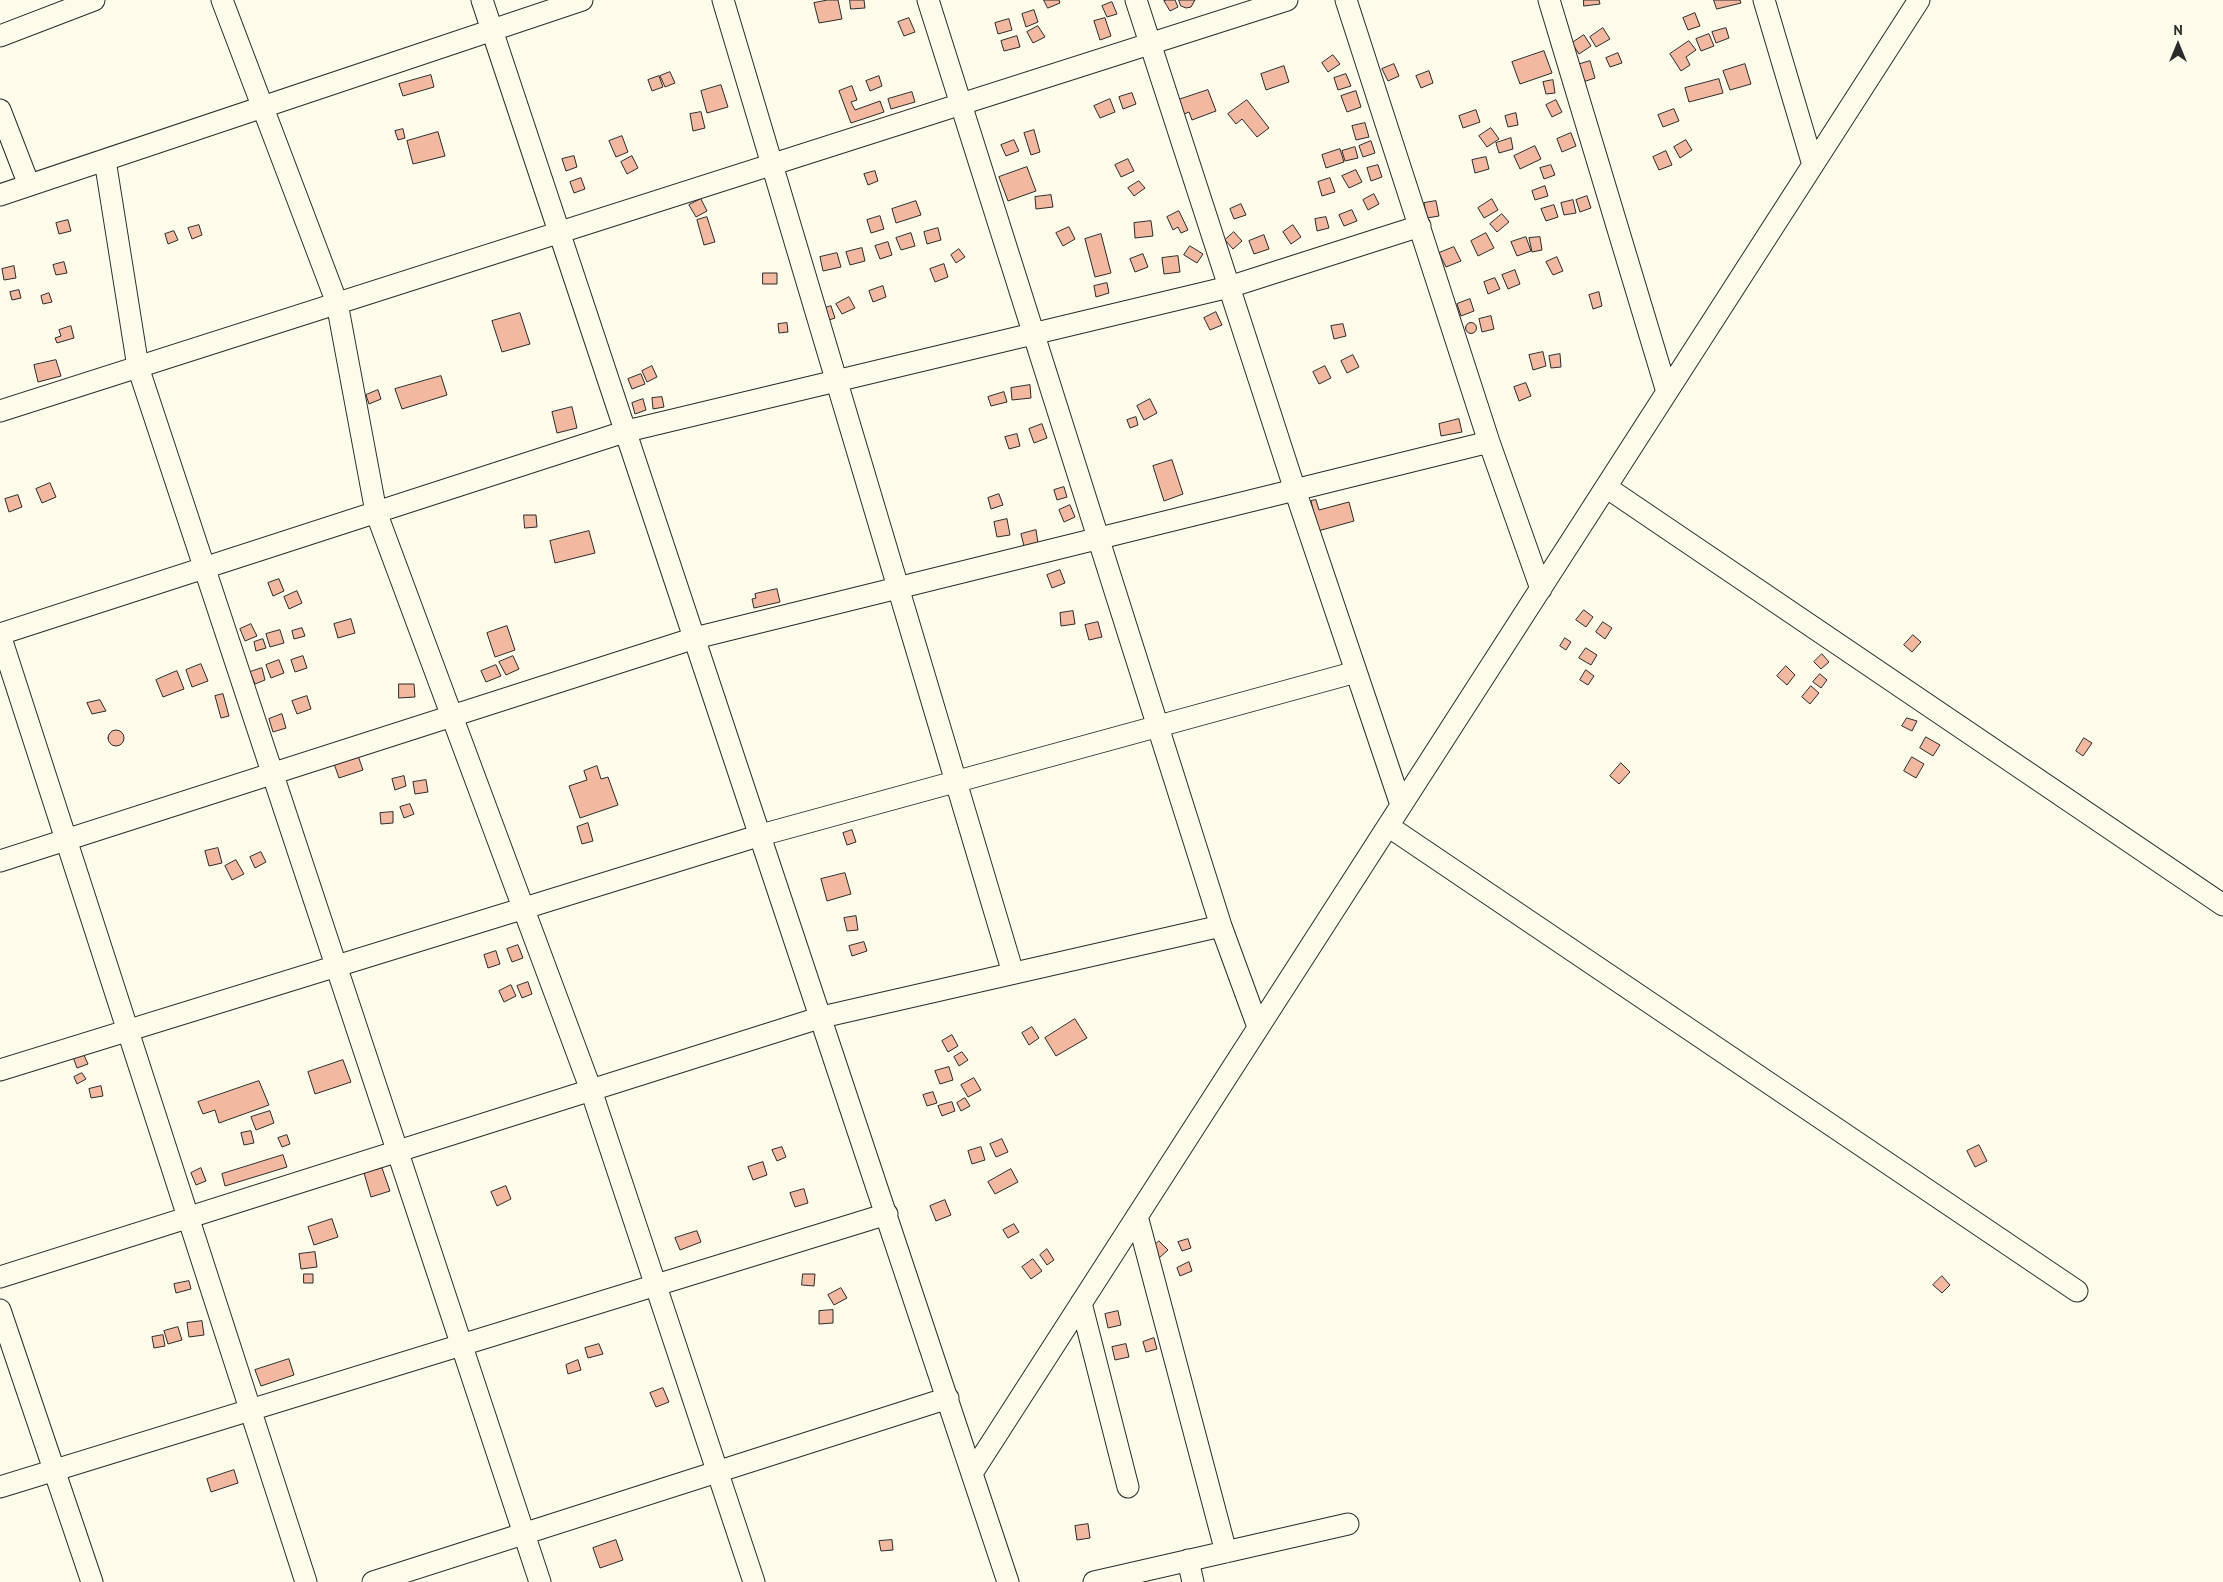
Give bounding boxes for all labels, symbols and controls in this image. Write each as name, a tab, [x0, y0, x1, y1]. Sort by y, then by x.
north arrow	[2153, 20, 2203, 70]
text: N	[2173, 21, 2183, 39]

